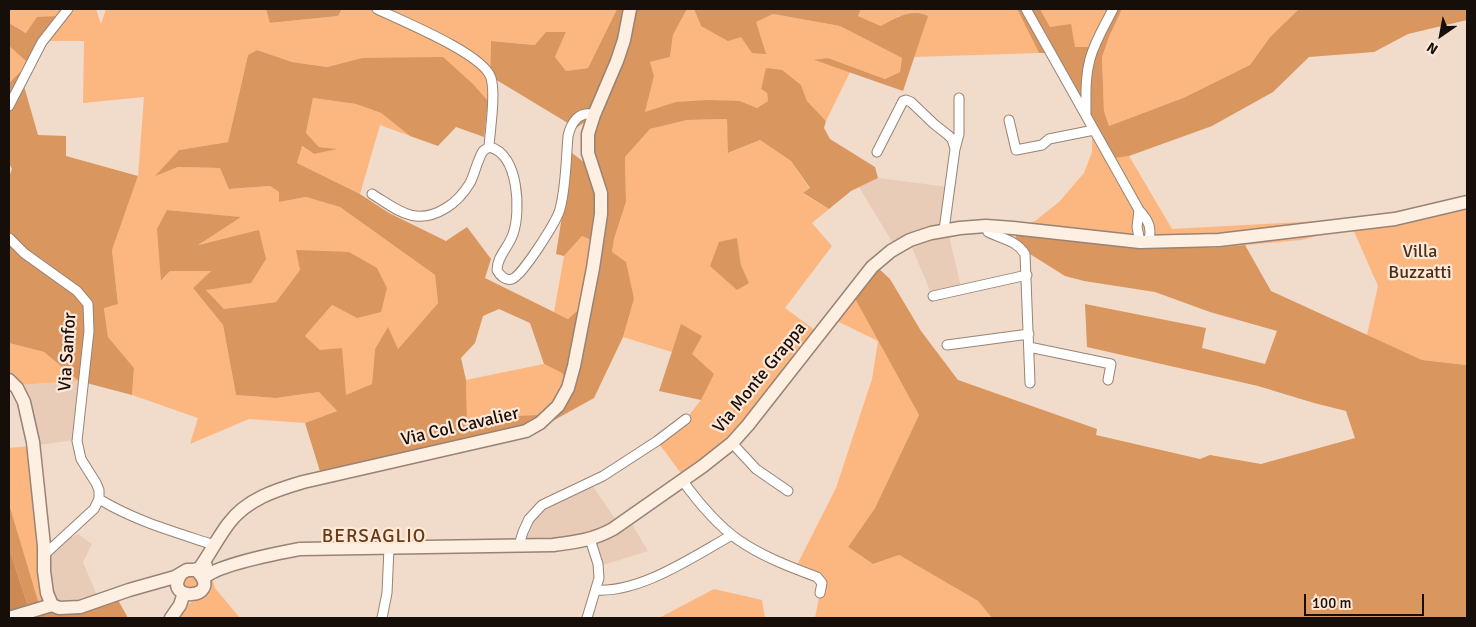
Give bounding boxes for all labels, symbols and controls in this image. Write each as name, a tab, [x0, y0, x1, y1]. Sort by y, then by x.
north arrow	[1416, 10, 1466, 60]
text: N	[1424, 38, 1441, 58]
park label: Villa Buzzatti	[1388, 241, 1452, 284]
street label: Via Sanfor	[54, 312, 82, 392]
street label: Via Monte Grappa	[709, 318, 811, 438]
street label: Via Col Cavalier	[399, 403, 521, 451]
district label: BERSAGLIO	[321, 526, 427, 548]
scale bar	[1306, 584, 1426, 616]
text: 100 m	[1312, 594, 1352, 612]

